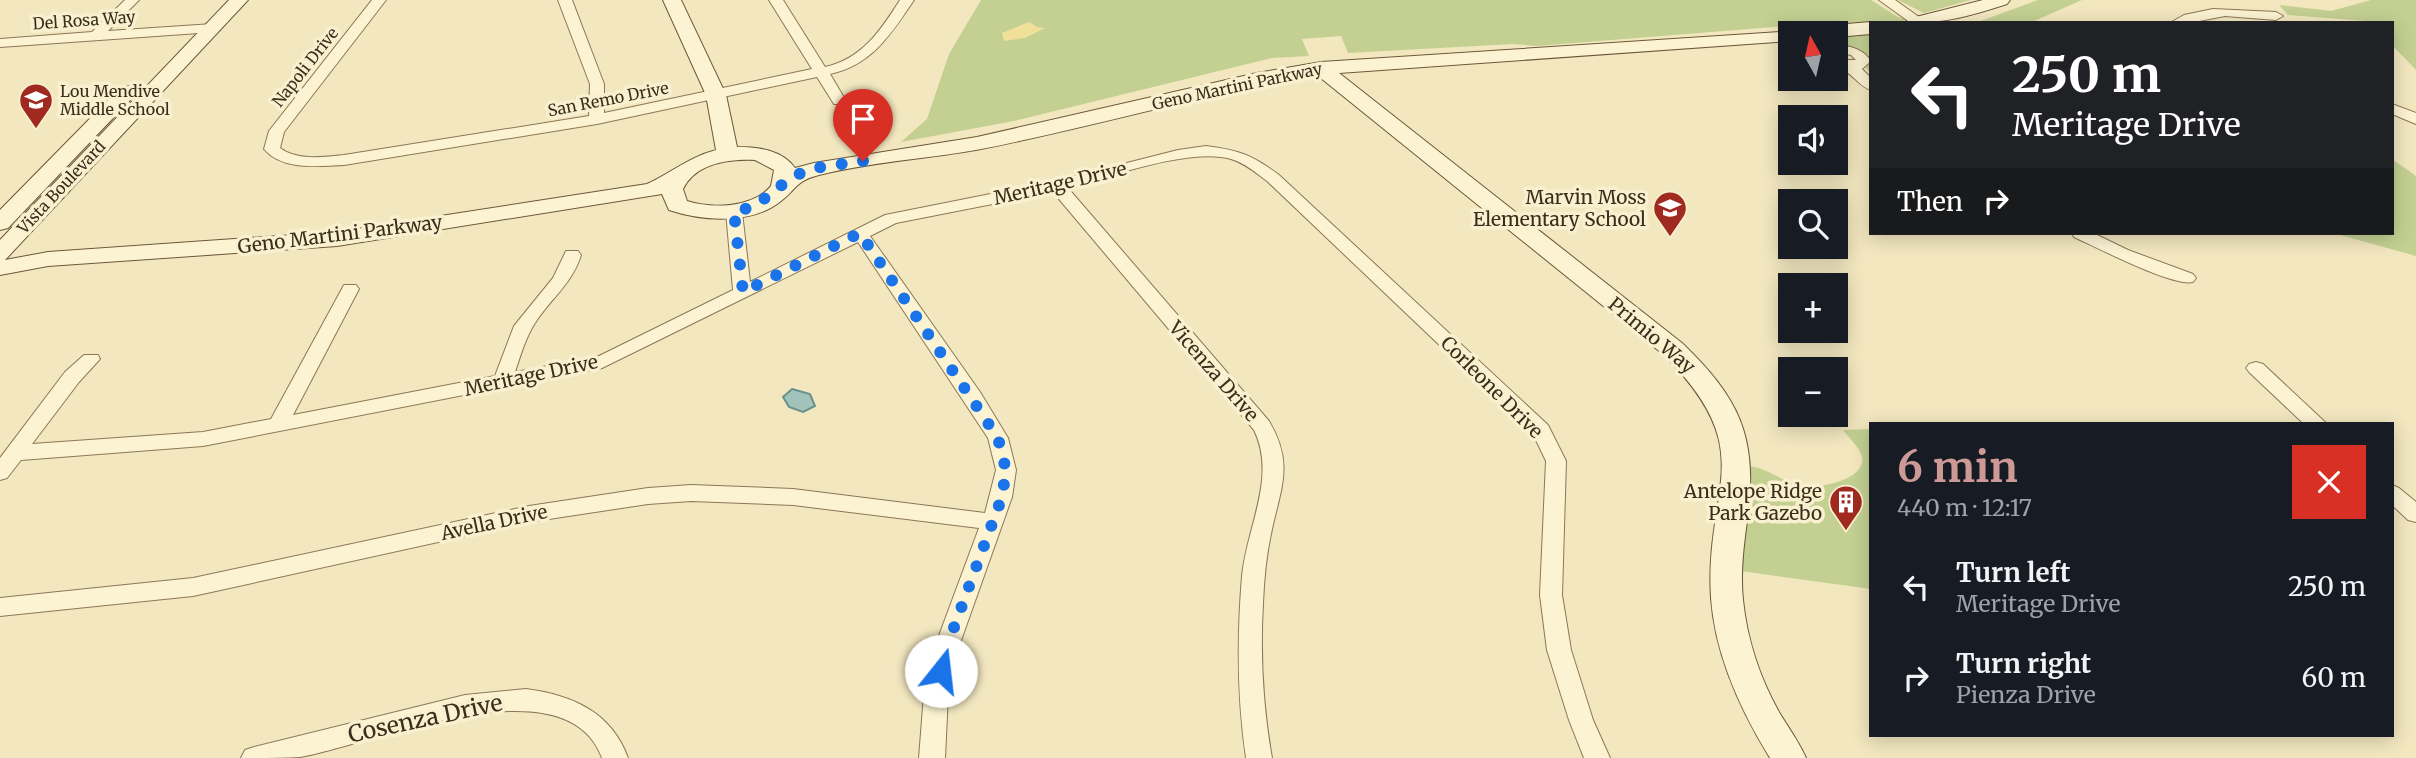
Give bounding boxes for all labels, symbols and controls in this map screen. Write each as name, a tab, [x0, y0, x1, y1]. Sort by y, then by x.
street label: Del Rosa Way	[32, 6, 137, 34]
north arrow	[1778, 21, 1848, 91]
map controls	[1778, 21, 1848, 427]
street label: Napoli Drive	[268, 23, 342, 111]
text: 250 m	[2012, 44, 2161, 105]
icon: left	[1897, 49, 1988, 140]
street label: Geno Martini Parkway	[1150, 58, 1325, 114]
street label: San Remo Drive	[546, 77, 670, 121]
school or university icon: Lou Mendive Middle School	[17, 81, 55, 130]
place label: Lou Mendive Middle School	[60, 81, 170, 119]
pin	[833, 89, 893, 161]
icon: arrive	[844, 100, 882, 138]
button: sound	[1778, 105, 1848, 175]
text: Meritage Drive	[2012, 105, 2241, 145]
street label: Vista Boulevard	[12, 136, 110, 238]
street label: Meritage Drive	[991, 156, 1129, 210]
icon: right	[1977, 182, 2015, 220]
place label: Marvin Moss Elementary School	[1473, 185, 1646, 231]
text: Then	[1897, 185, 1963, 218]
school or university icon: Marvin Moss Elementary School	[1651, 189, 1689, 238]
button: search	[1778, 189, 1848, 259]
street label: Geno Martini Parkway	[236, 210, 444, 258]
button: +	[1778, 273, 1848, 343]
street label: Primio Way	[1604, 292, 1700, 378]
street label: Vicenza Drive	[1163, 315, 1264, 426]
street label: Corleone Drive	[1436, 331, 1548, 443]
street label: Meritage Drive	[462, 349, 600, 401]
button: −	[1778, 357, 1848, 427]
text: 6 min	[1897, 441, 2018, 493]
button: close	[2292, 445, 2366, 519]
place label: Antelope Ridge Park Gazebo	[1683, 479, 1822, 525]
building icon: Antelope Ridge Park Gazebo	[1827, 483, 1865, 532]
text: 440 m · 12:17	[1897, 493, 2032, 522]
street label: Avella Drive	[437, 499, 550, 545]
text: Turn left	[1956, 556, 2070, 589]
icon: left	[1897, 568, 1935, 606]
text: 250 m	[2288, 570, 2366, 603]
text: Meritage Drive	[1956, 589, 2120, 618]
position arrow	[904, 634, 978, 708]
text: Turn right	[1956, 647, 2091, 680]
icon: right	[1897, 659, 1935, 697]
text: 60 m	[2302, 661, 2366, 694]
text: Pienza Drive	[1956, 680, 2096, 709]
street label: Cosenza Drive	[345, 687, 505, 749]

